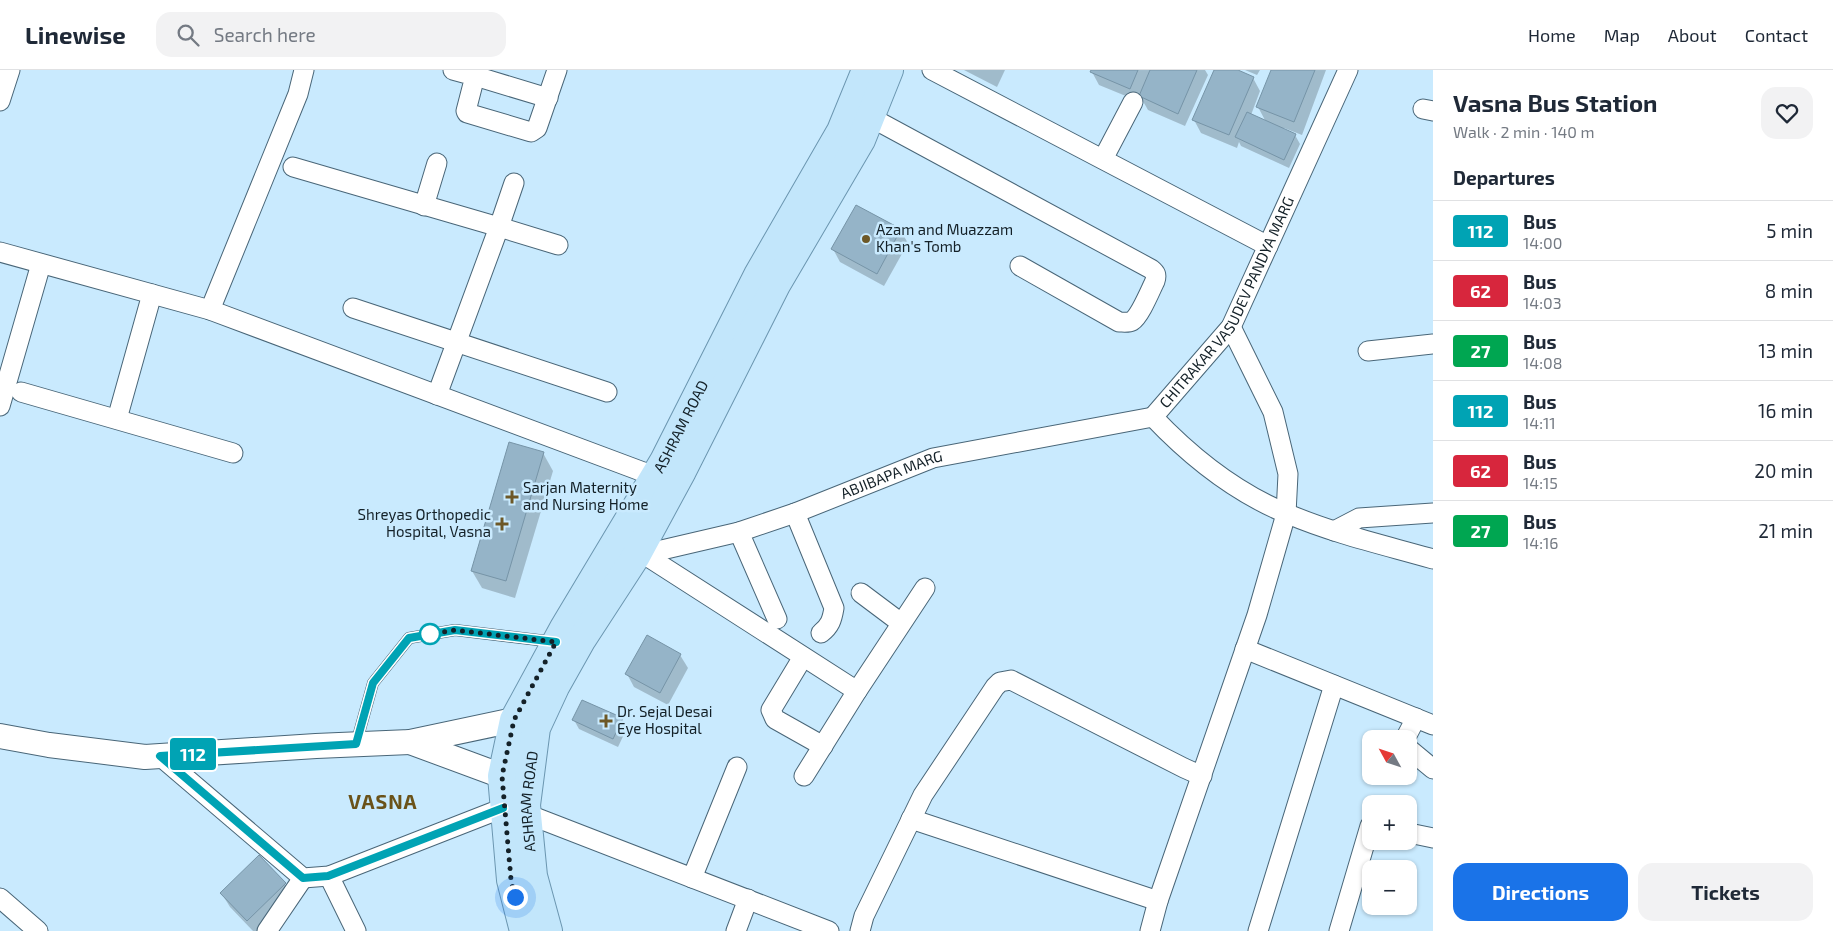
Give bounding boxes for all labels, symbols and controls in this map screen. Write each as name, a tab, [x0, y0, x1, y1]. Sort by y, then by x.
search box	[156, 12, 506, 57]
text: Linewise	[25, 20, 126, 49]
icon: search	[174, 21, 202, 49]
text: Search here	[214, 23, 316, 46]
text: Home	[1528, 24, 1576, 46]
text: Map	[1604, 24, 1640, 46]
text: About	[1668, 24, 1717, 46]
text: Contact	[1745, 24, 1808, 46]
button: heart	[1761, 87, 1813, 139]
text: Vasna Bus Station	[1453, 88, 1657, 117]
text: Walk · 2 min · 140 m	[1453, 122, 1595, 141]
text: Departures	[1453, 166, 1555, 189]
street label: CHITRAKAR VASUDEV PANDYA MARG	[1155, 193, 1297, 411]
text: Bus	[1523, 210, 1557, 233]
text: 5 min	[1766, 219, 1813, 242]
place label: Azam and Muazzam Khan's Tomb	[876, 220, 1013, 255]
text: 112	[1467, 220, 1494, 242]
marker: Azam and Muazzam Khan's Tomb	[860, 233, 872, 245]
text: 14:00	[1523, 233, 1562, 252]
text: Bus	[1523, 270, 1557, 293]
text: 8 min	[1765, 279, 1813, 302]
text: 62	[1470, 280, 1491, 302]
text: 14:03	[1523, 293, 1562, 312]
text: Bus	[1523, 330, 1557, 353]
text: 13 min	[1758, 339, 1813, 362]
text: 27	[1471, 340, 1490, 362]
text: 14:08	[1523, 353, 1562, 372]
street label: ASHRAM ROAD	[649, 377, 711, 476]
text: Bus	[1523, 390, 1557, 413]
text: 16 min	[1758, 399, 1813, 422]
text: 112	[1467, 400, 1494, 422]
text: 14:11	[1523, 413, 1556, 432]
street label: ABJIBAPA MARG	[838, 446, 944, 502]
text: Bus	[1523, 450, 1557, 473]
text: 20 min	[1754, 459, 1813, 482]
text: 62	[1470, 460, 1491, 482]
text: 14:15	[1523, 473, 1558, 492]
place label: Sarjan Maternity and Nursing Home	[523, 478, 649, 513]
marker: Sarjan Maternity and Nursing Home	[505, 490, 519, 504]
place label: Shreyas Orthopedic Hospital, Vasna	[358, 505, 491, 540]
text: Bus	[1523, 510, 1557, 533]
marker: Shreyas Orthopedic Hospital, Vasna	[495, 517, 509, 531]
text: 21 min	[1758, 519, 1813, 542]
text: 27	[1471, 520, 1490, 542]
text: 14:16	[1523, 533, 1559, 552]
unlabelled marker	[419, 623, 441, 645]
place label: Dr. Sejal Desai Eye Hospital	[617, 702, 712, 737]
marker: Dr. Sejal Desai Eye Hospital	[599, 714, 613, 728]
north arrow	[1362, 730, 1418, 785]
map controls	[1362, 730, 1417, 915]
line badge: 112	[164, 738, 222, 770]
text: 112	[180, 743, 206, 765]
street label: ASHRAM ROAD	[516, 750, 541, 853]
district label: VASNA	[348, 789, 418, 813]
button: +	[1362, 795, 1417, 850]
button: −	[1362, 860, 1417, 915]
button: Directions	[1453, 863, 1628, 921]
button: Tickets	[1638, 863, 1813, 921]
your location	[503, 885, 528, 910]

